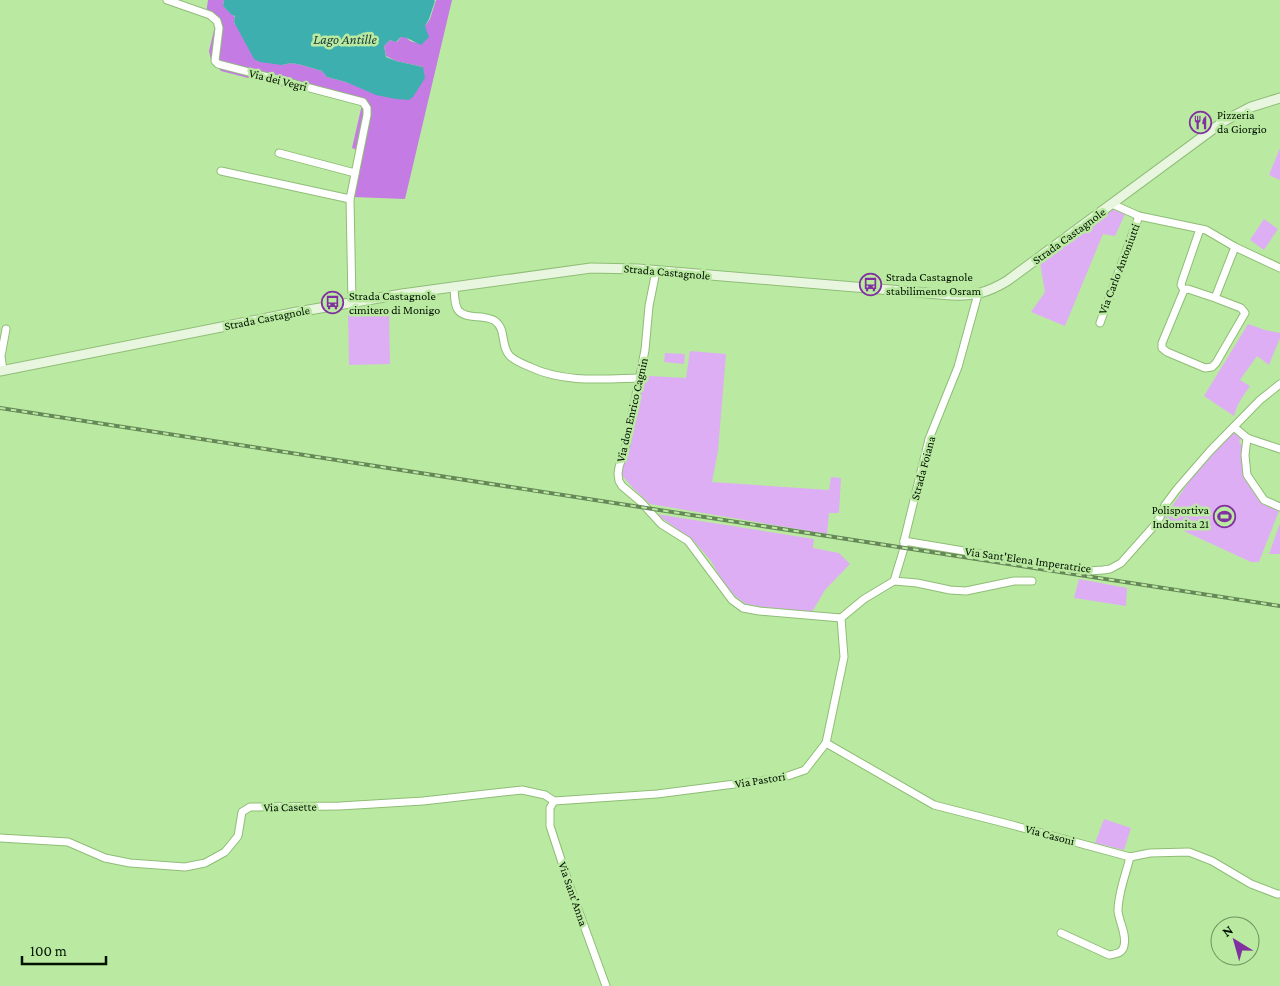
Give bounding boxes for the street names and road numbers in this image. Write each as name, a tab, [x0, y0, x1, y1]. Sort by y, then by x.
street label: Via dei Vegri	[247, 66, 309, 94]
street label: Strada Castagnole	[1030, 205, 1108, 267]
street label: Via Carlo Antoniutti	[1095, 222, 1143, 316]
street label: Strada Castagnole	[623, 261, 711, 283]
street label: Strada Castagnole	[223, 303, 311, 333]
street label: Via don Enrico Cagnin	[613, 356, 651, 463]
street label: Strada Foiana	[908, 434, 938, 501]
street label: Via Sant'Elena Imperatrice	[964, 544, 1092, 576]
street label: Via Pastori	[734, 769, 786, 791]
street label: Via Casette	[263, 800, 317, 814]
street label: Via Casoni	[1024, 822, 1076, 848]
street label: Via Sant'Anna	[555, 860, 591, 928]

